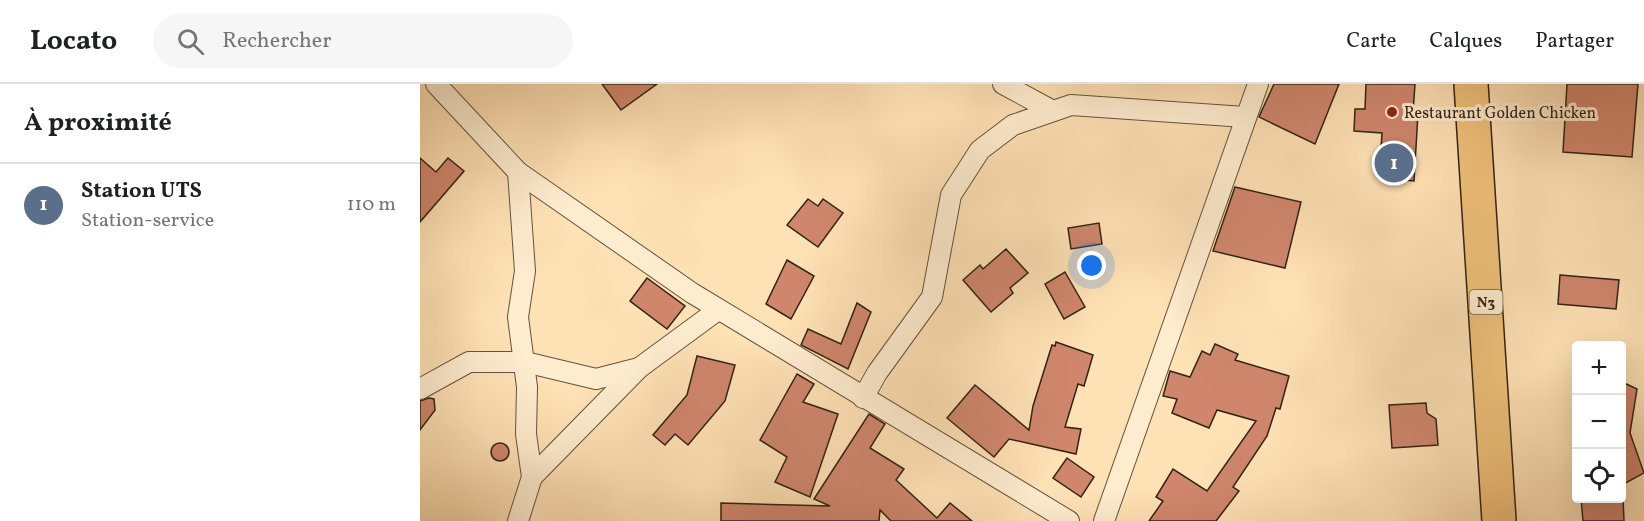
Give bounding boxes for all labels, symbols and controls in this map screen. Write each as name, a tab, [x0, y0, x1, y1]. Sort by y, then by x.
search box	[153, 14, 573, 68]
text: Locato	[30, 22, 117, 61]
icon: search	[174, 25, 207, 58]
text: Rechercher	[222, 26, 331, 57]
text: Carte	[1346, 27, 1397, 56]
text: Calques	[1430, 27, 1502, 56]
text: Partager	[1535, 27, 1614, 56]
place label: Restaurant Golden Chicken	[1404, 103, 1596, 125]
text: À proximité	[24, 105, 172, 141]
marker: Restaurant Golden Chicken	[1385, 105, 1399, 119]
pin: 1	[1374, 140, 1414, 185]
text: Station UTS	[81, 176, 202, 207]
text: 1	[39, 191, 48, 219]
text: 110 m	[347, 191, 396, 219]
text: Station-service	[81, 207, 214, 235]
your location	[1077, 251, 1106, 280]
road number: N3	[1470, 290, 1502, 314]
map controls	[1572, 341, 1626, 503]
button: +	[1572, 341, 1626, 395]
button: −	[1572, 395, 1626, 449]
button: locate	[1572, 449, 1626, 503]

